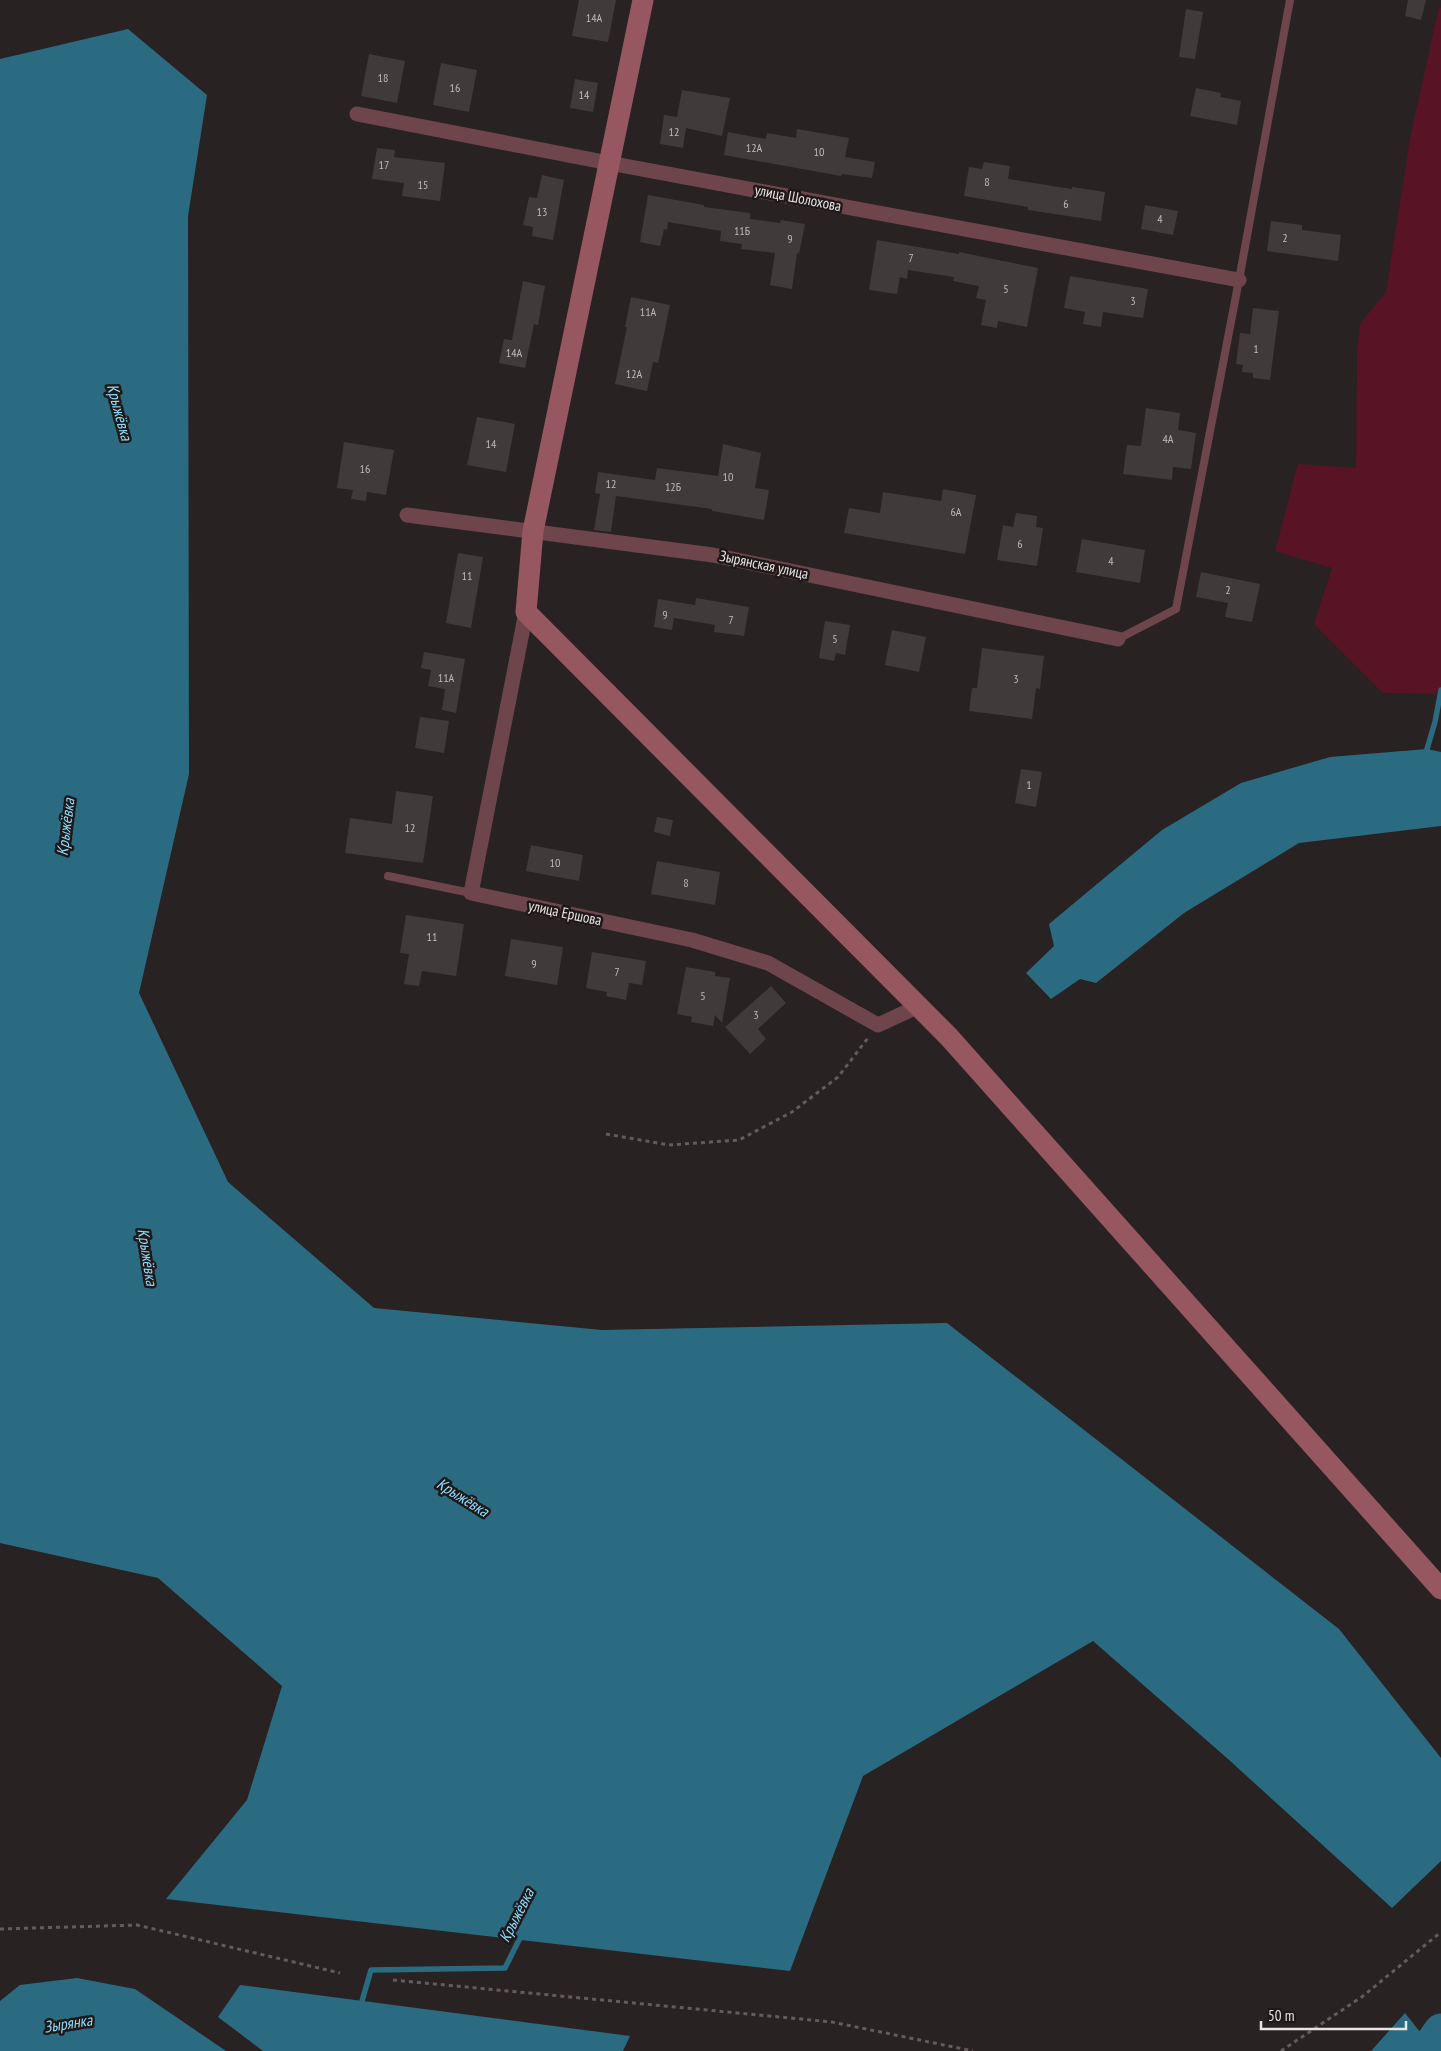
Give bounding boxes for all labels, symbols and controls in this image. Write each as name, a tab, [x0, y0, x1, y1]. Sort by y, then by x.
house number: 14А	[586, 10, 603, 25]
house number: 18	[378, 70, 388, 85]
house number: 16	[450, 80, 460, 95]
house number: 14	[579, 87, 590, 102]
house number: 12	[669, 124, 679, 139]
house number: 12А	[746, 140, 763, 155]
house number: 10	[814, 144, 824, 159]
house number: 17	[379, 157, 389, 172]
house number: 8	[984, 174, 990, 189]
house number: 15	[418, 177, 428, 192]
street label: улица Шолохова	[753, 180, 843, 215]
house number: 6	[1063, 196, 1069, 211]
house number: 13	[537, 204, 547, 219]
house number: 4	[1157, 211, 1163, 226]
house number: 11Б	[734, 223, 750, 238]
house number: 2	[1282, 230, 1288, 245]
house number: 9	[787, 231, 793, 246]
house number: 7	[908, 250, 914, 265]
house number: 5	[1003, 281, 1009, 296]
house number: 3	[1130, 293, 1136, 308]
house number: 11А	[640, 304, 657, 319]
house number: 1	[1253, 341, 1259, 356]
house number: 14А	[506, 345, 523, 360]
house number: 12А	[626, 366, 643, 381]
water label: Крыжёвка	[103, 382, 138, 444]
house number: 4А	[1162, 431, 1174, 446]
house number: 14	[486, 436, 497, 451]
house number: 16	[360, 461, 370, 476]
house number: 10	[723, 469, 733, 484]
house number: 12	[606, 476, 616, 491]
house number: 12Б	[665, 479, 681, 494]
house number: 6А	[950, 504, 962, 519]
house number: 6	[1017, 536, 1023, 551]
street label: Зырянская улица	[718, 546, 810, 583]
house number: 4	[1108, 553, 1114, 568]
house number: 11	[462, 568, 472, 583]
house number: 2	[1225, 582, 1231, 597]
house number: 9	[662, 607, 668, 622]
house number: 7	[728, 612, 734, 627]
house number: 5	[832, 631, 838, 646]
house number: 11А	[438, 670, 455, 685]
house number: 3	[1013, 671, 1019, 686]
house number: 1	[1026, 777, 1032, 792]
water label: Крыжёвка	[52, 796, 79, 857]
house number: 12	[405, 820, 415, 835]
house number: 10	[550, 855, 560, 870]
house number: 8	[683, 875, 689, 890]
street label: улица Ершова	[527, 895, 603, 930]
house number: 11	[427, 929, 437, 944]
house number: 9	[531, 956, 537, 971]
house number: 7	[614, 964, 620, 979]
house number: 5	[700, 988, 706, 1003]
house number: 3	[753, 1007, 759, 1022]
water label: Крыжёвка	[134, 1227, 163, 1289]
water label: Крыжёвка	[433, 1473, 494, 1522]
water label: Крыжёвка	[494, 1883, 539, 1945]
scale bar	[1261, 1998, 1406, 2030]
text: 50 m	[1268, 2006, 1294, 2025]
water label: Зырянка	[43, 2009, 95, 2037]

